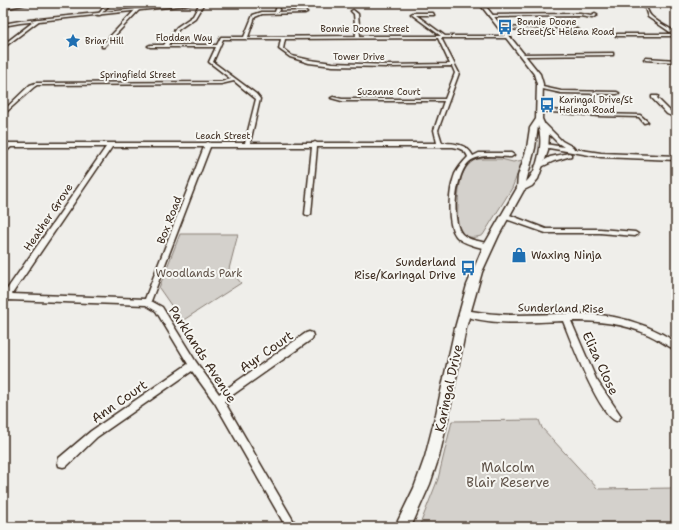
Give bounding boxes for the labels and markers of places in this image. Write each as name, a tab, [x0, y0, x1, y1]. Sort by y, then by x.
place label: Bonnie Doone Street/St Helena Road	[517, 16, 615, 38]
bus stop icon: Bonnie Doone Street/St Helena Road	[496, 18, 514, 36]
place icon: Briar Hill	[64, 32, 82, 50]
place label: Briar Hill	[85, 35, 124, 47]
place label: Karingal Drive/St Helena Road	[559, 94, 633, 116]
bus stop icon: Karingal Drive/St Helena Road	[538, 96, 556, 114]
shop icon: Waxing Ninja	[510, 246, 528, 264]
place label: Waxing Ninja	[531, 248, 602, 263]
place label: Sunderland Rise/Karingal Drive	[354, 255, 456, 283]
bus stop icon: Sunderland Rise/Karingal Drive	[459, 259, 477, 277]

